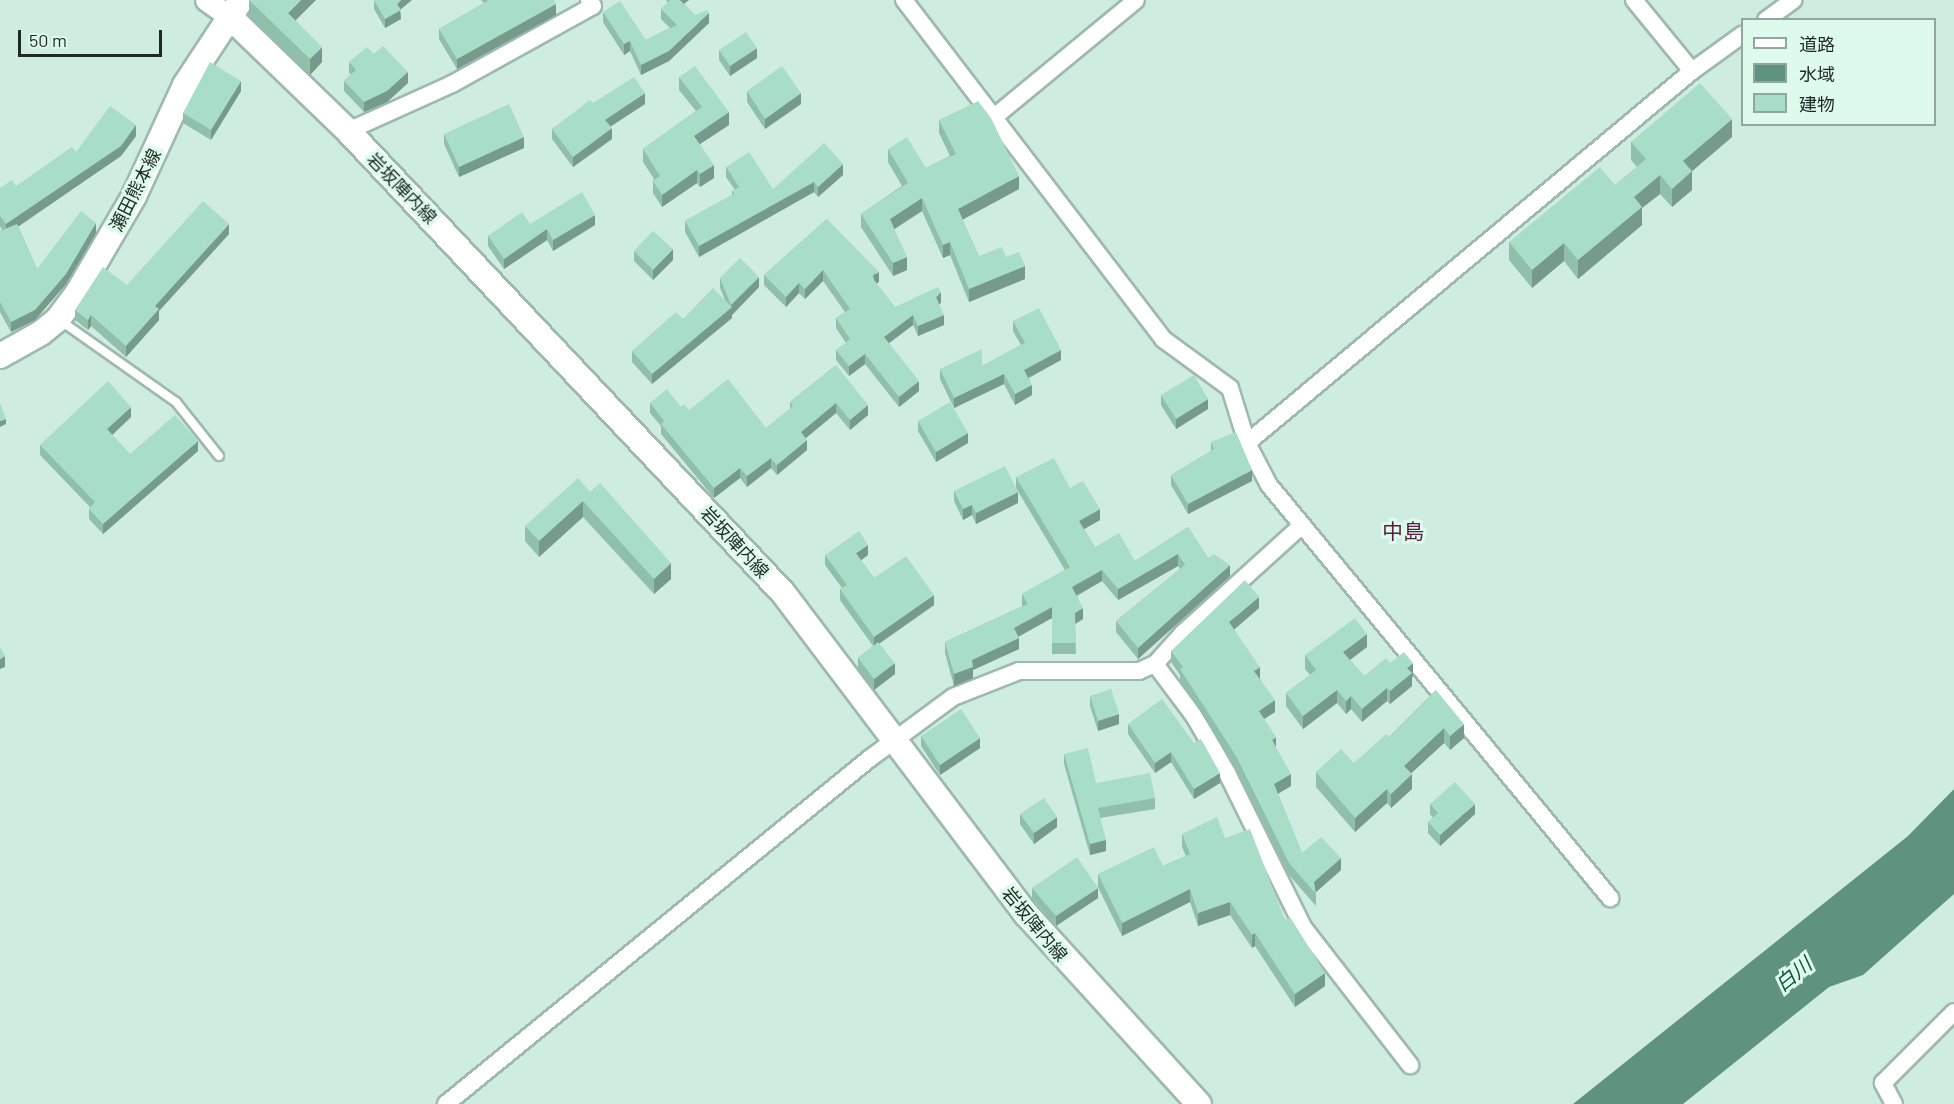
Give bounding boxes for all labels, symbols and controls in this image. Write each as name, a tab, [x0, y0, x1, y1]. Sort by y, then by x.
scale bar	[21, 18, 165, 56]
legend	[1741, 18, 1936, 126]
text: 50 m	[29, 29, 67, 51]
text: 道路	[1799, 33, 1835, 55]
text: 水域	[1799, 63, 1835, 85]
text: 建物	[1799, 93, 1835, 115]
street label: 瀬田熊本線	[105, 145, 165, 235]
street label: 岩坂陣内線	[363, 148, 441, 228]
street label: 岩坂陣内線	[696, 502, 774, 582]
district label: 中島	[1382, 518, 1424, 544]
street label: 岩坂陣内線	[998, 883, 1072, 965]
water label: 白川	[1770, 952, 1816, 996]

